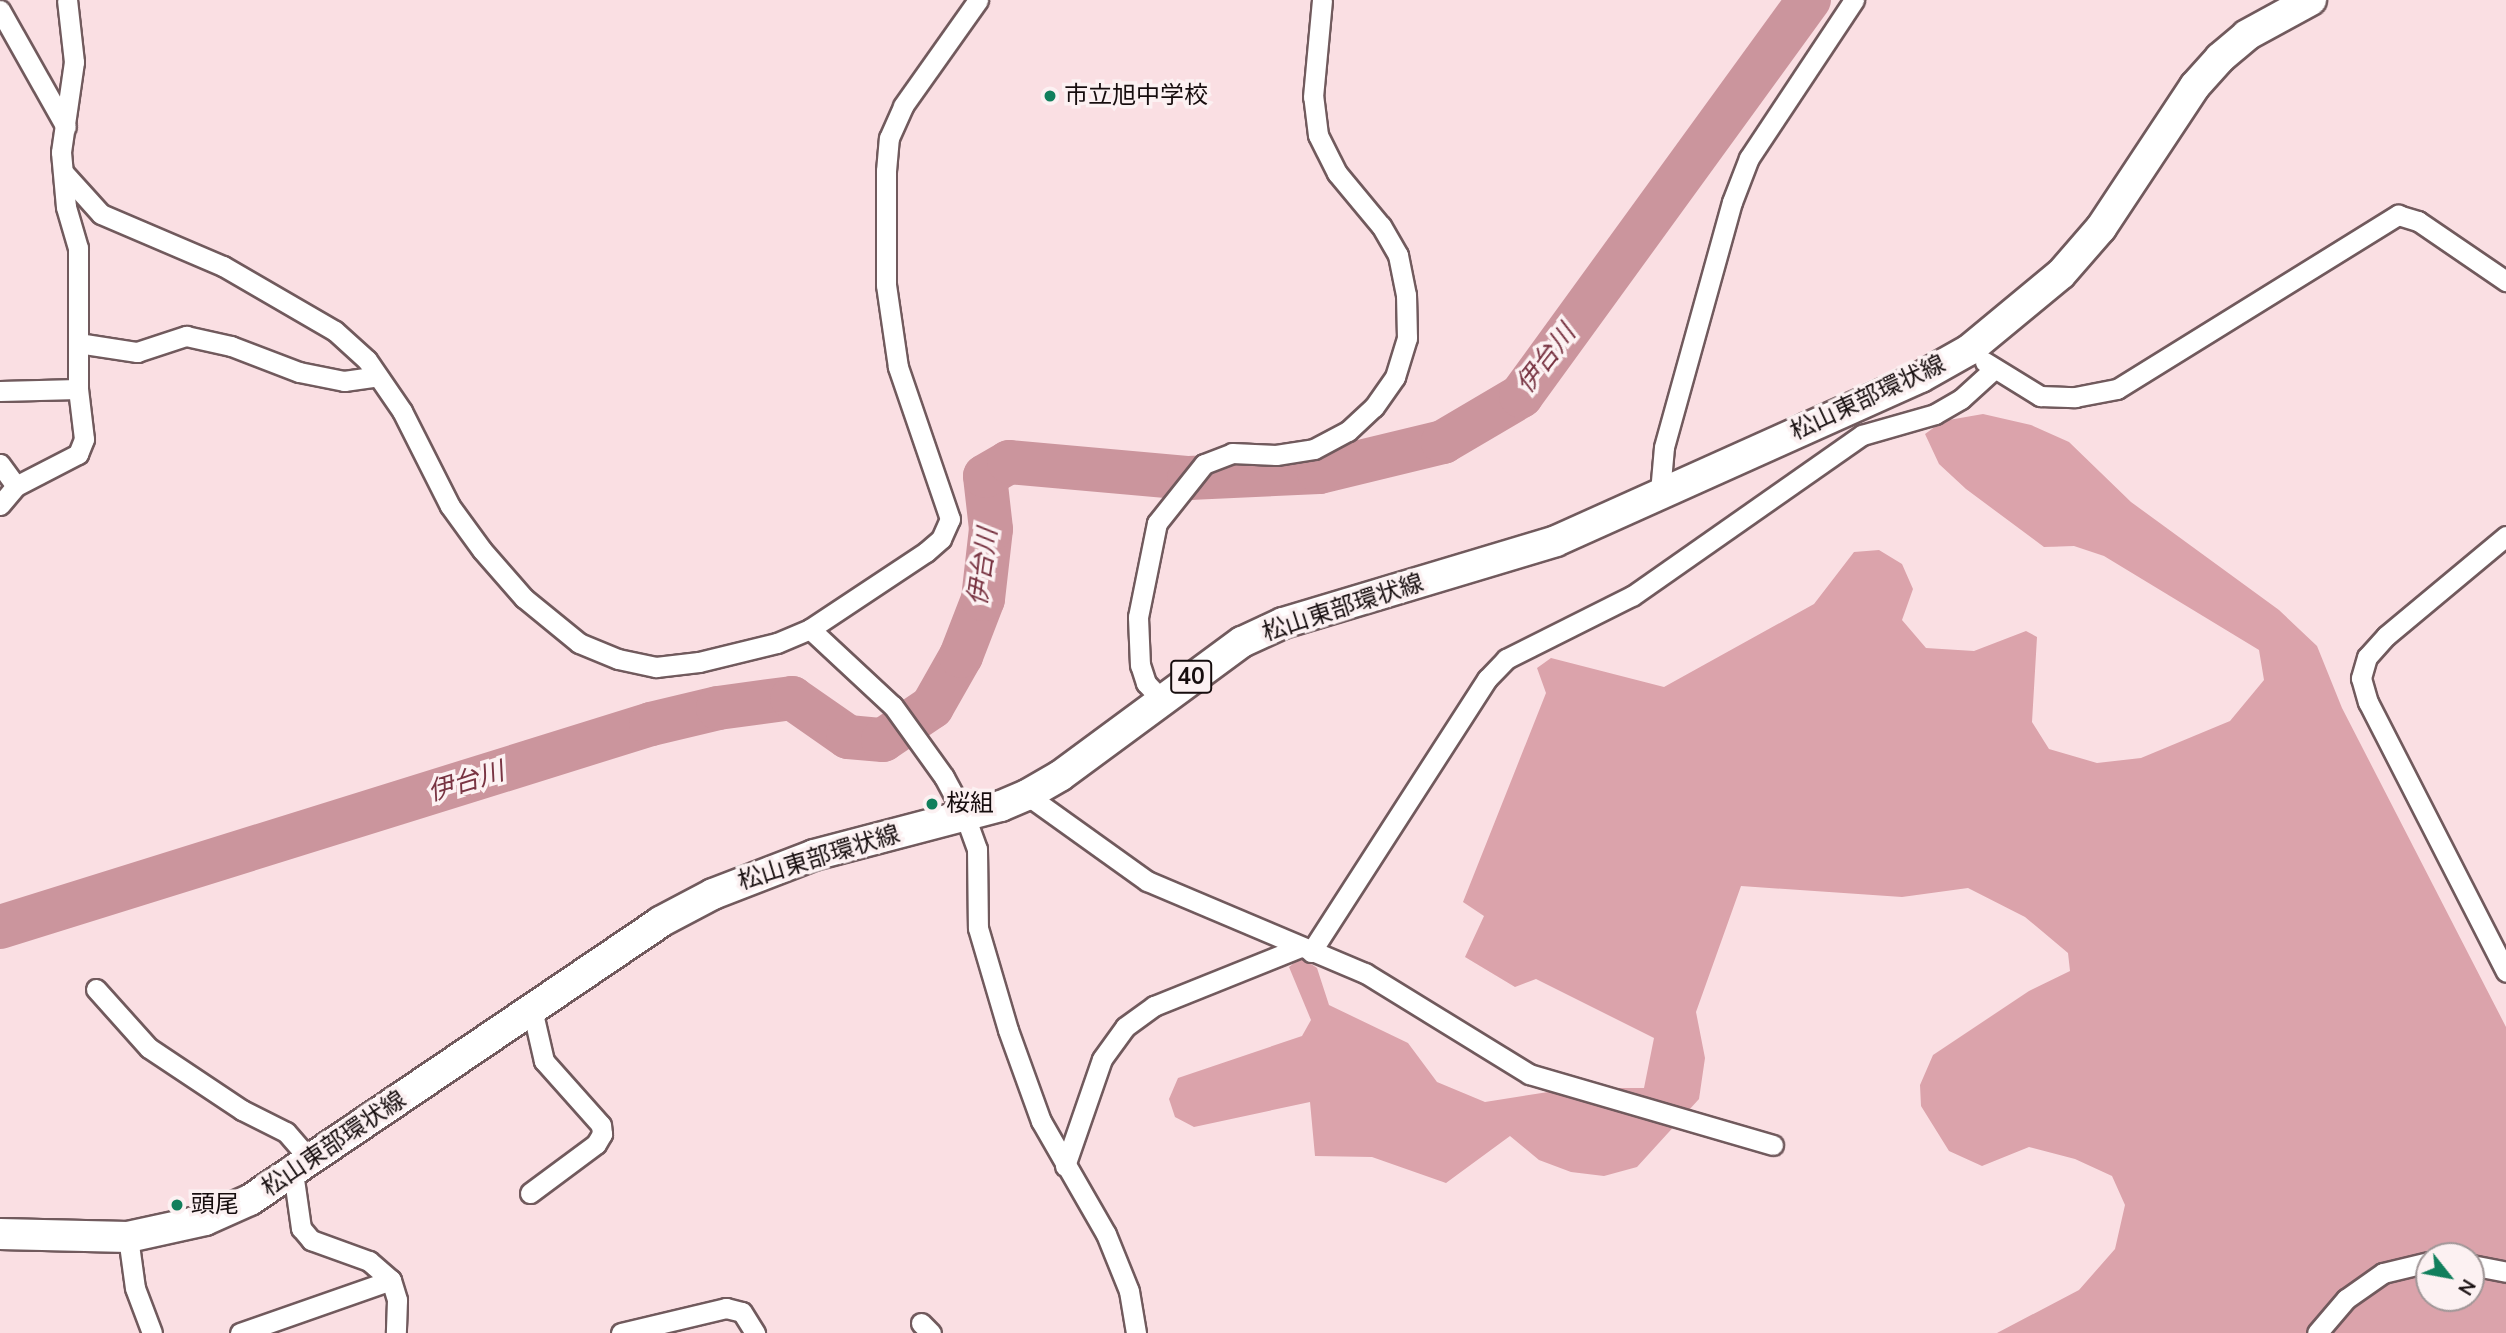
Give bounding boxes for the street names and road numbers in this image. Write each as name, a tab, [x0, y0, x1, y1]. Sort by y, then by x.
street label: 松山東部環状線	[1786, 349, 1950, 447]
street label: 松山東部環状線	[1259, 568, 1427, 648]
road number: 40	[1170, 657, 1212, 696]
street label: 松山東部環状線	[734, 820, 904, 896]
street label: 松山東部環状線	[256, 1085, 412, 1203]

